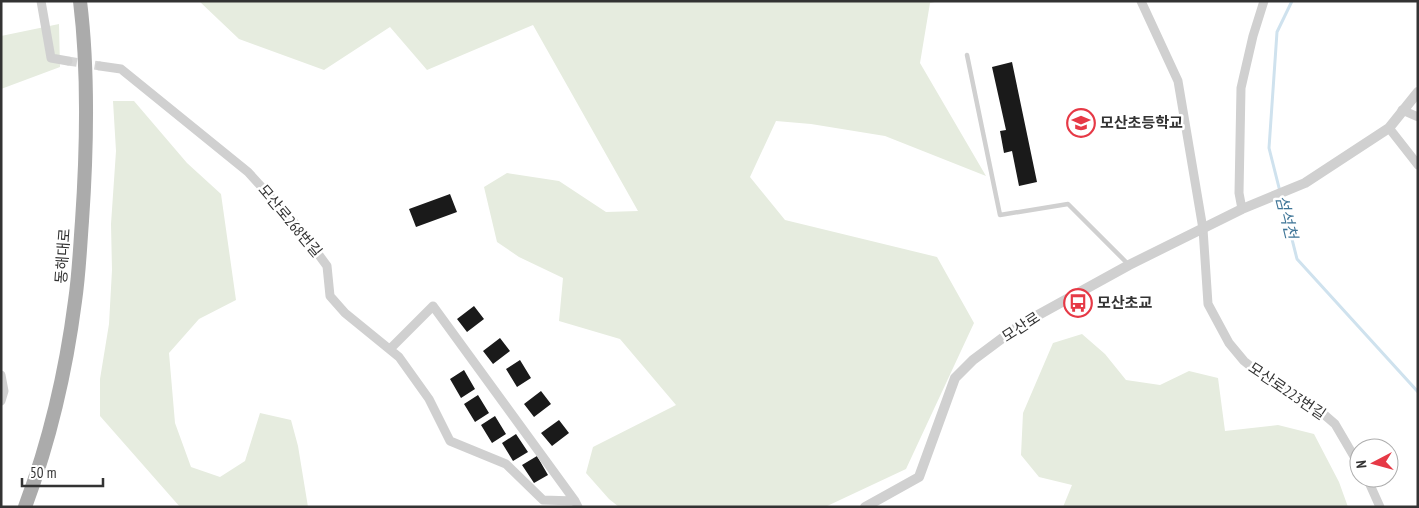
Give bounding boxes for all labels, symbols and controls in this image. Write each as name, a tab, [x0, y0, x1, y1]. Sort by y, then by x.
school or university icon: 모산초등학교	[1066, 108, 1096, 138]
place label: 모산초등학교	[1100, 113, 1183, 132]
street label: 모산로268번길	[254, 180, 326, 261]
water label: 섬석천	[1272, 193, 1303, 243]
street label: 동해대로	[51, 228, 74, 284]
bus stop icon: 모산초교	[1063, 288, 1093, 318]
place label: 모산초교	[1097, 293, 1152, 312]
street label: 모산로	[998, 307, 1043, 346]
street label: 모산로223번길	[1245, 358, 1330, 423]
north arrow	[1349, 438, 1399, 488]
scale bar	[22, 456, 104, 488]
text: N	[1352, 460, 1370, 469]
text: 50 m	[30, 463, 56, 482]

